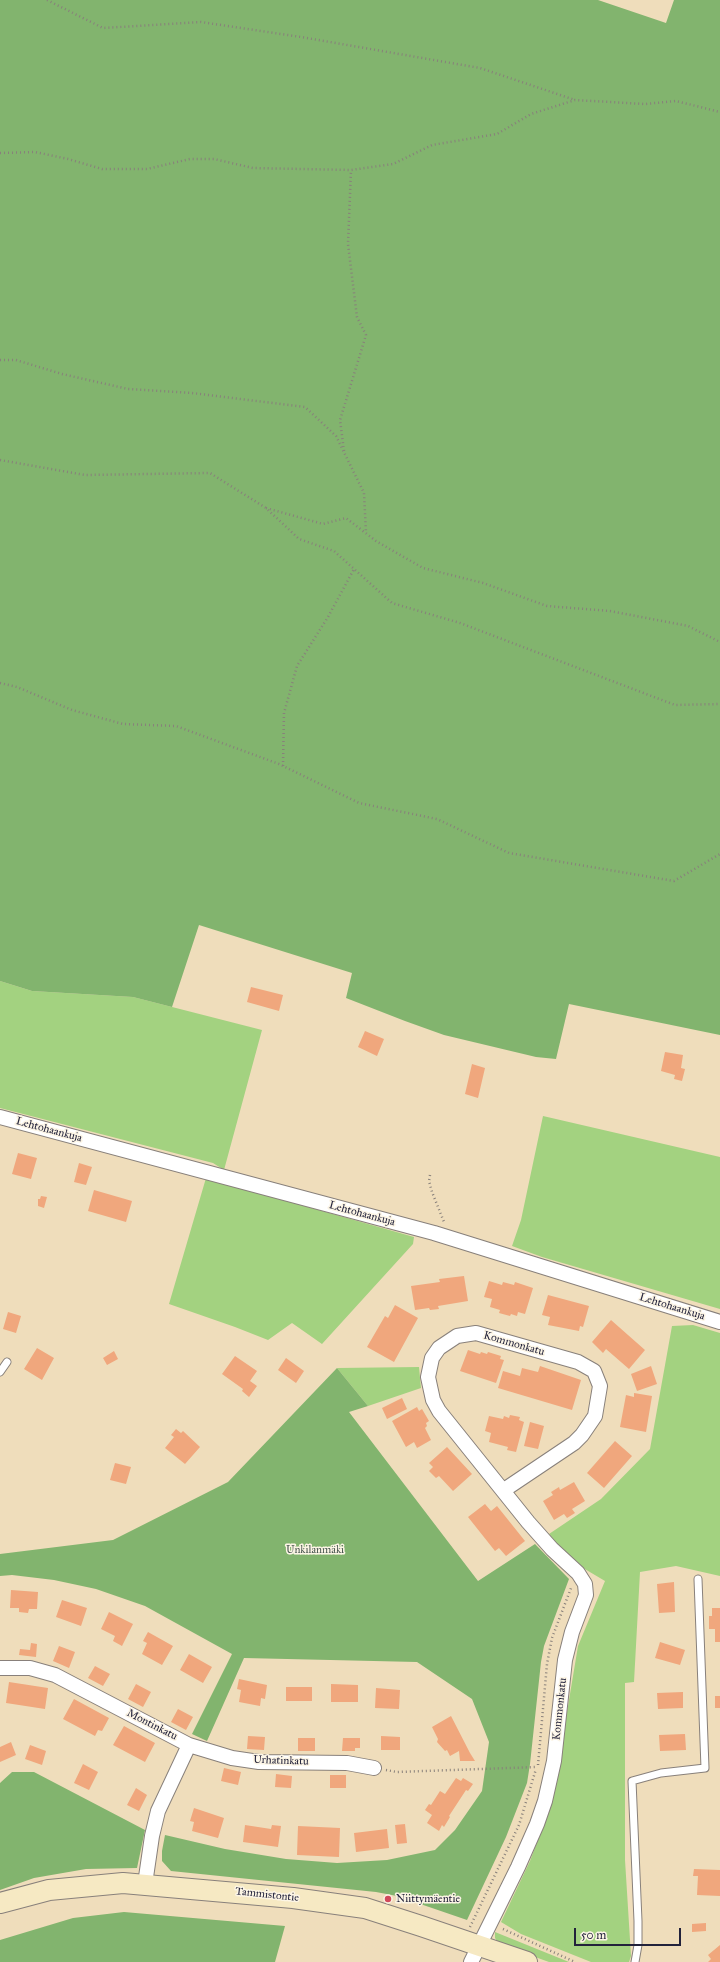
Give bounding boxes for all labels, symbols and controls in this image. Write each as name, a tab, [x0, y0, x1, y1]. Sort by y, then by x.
street label: Lehtohaankuja	[15, 1115, 83, 1145]
street label: Lehtohaankuja	[328, 1199, 396, 1229]
street label: Lehtohaankuja	[638, 1291, 706, 1323]
street label: Kommonkatu	[482, 1329, 546, 1359]
park label: Unkilanmäki	[286, 1543, 344, 1557]
street label: Kommonkatu	[550, 1677, 570, 1741]
street label: Montinkatu	[124, 1707, 180, 1743]
street label: Urhatinkatu	[253, 1753, 309, 1769]
street label: Tammistontie	[235, 1885, 299, 1905]
place label: Niittymäentie	[396, 1892, 460, 1906]
marker: Niittymäentie	[383, 1894, 393, 1904]
scale bar	[576, 1920, 683, 1946]
text: 50 m	[581, 1928, 606, 1942]

